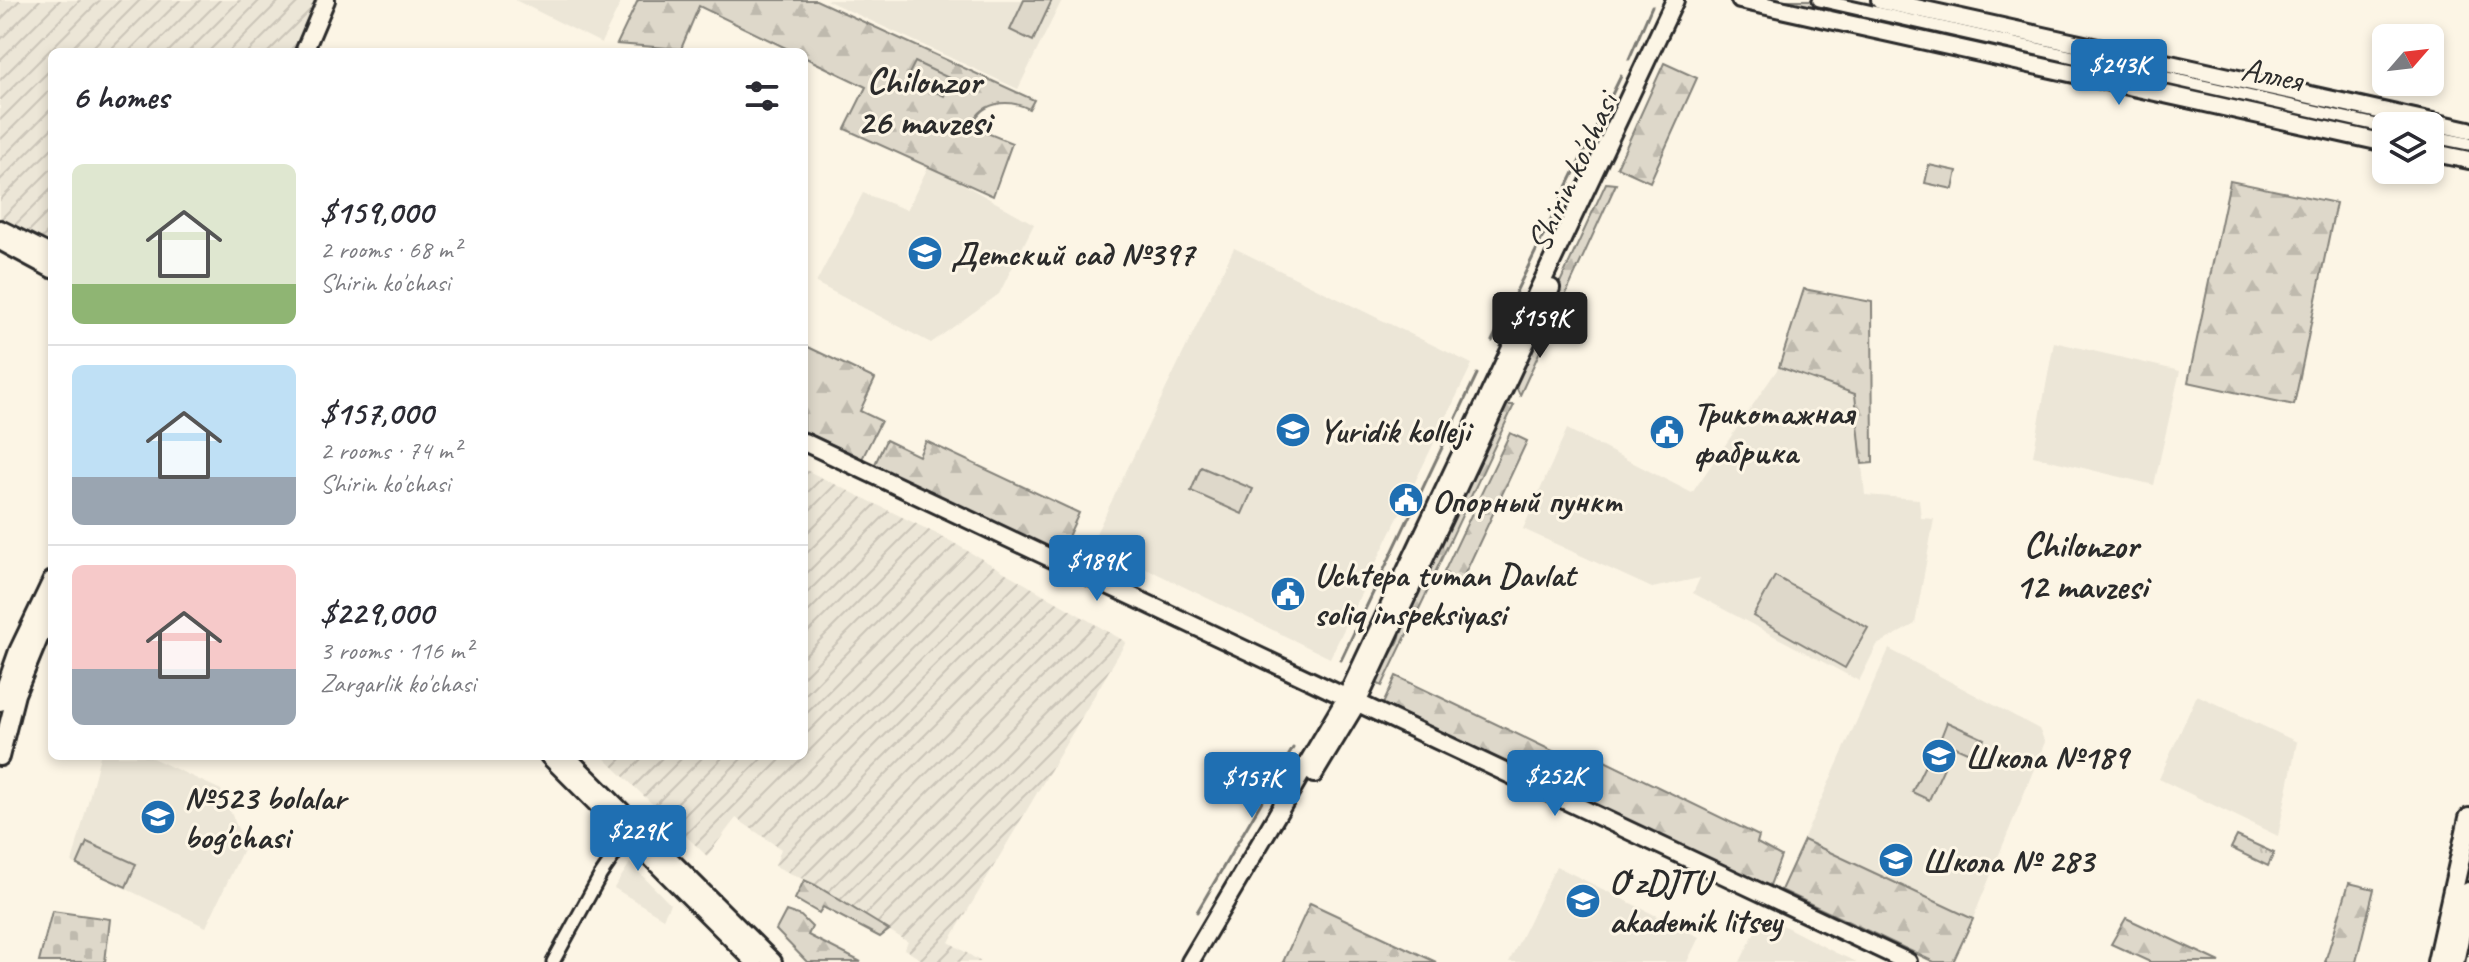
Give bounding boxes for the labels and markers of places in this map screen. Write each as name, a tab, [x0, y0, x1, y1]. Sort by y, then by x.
pin: $243K	[2063, 39, 2175, 107]
place label: Детский сад №397	[951, 232, 1198, 275]
school or university icon: Детский сад №397	[906, 234, 944, 272]
pin: $159K	[1484, 292, 1596, 360]
place label: Трикотажная фабрика	[1693, 391, 1856, 473]
place label: Yuridik kolleji	[1319, 409, 1474, 452]
school or university icon: Yuridik kolleji	[1274, 411, 1312, 449]
public building icon: Трикотажная фабрика	[1648, 413, 1686, 451]
place label: Опорный пункт	[1432, 479, 1623, 522]
public building icon: Опорный пункт	[1387, 481, 1425, 519]
pin: $189K	[1041, 535, 1153, 603]
place label: Uchtepa tuman Davlat soliq inspeksiyasi	[1314, 553, 1579, 635]
public building icon: Uchtepa tuman Davlat soliq inspeksiyasi	[1269, 575, 1307, 613]
place label: Школа №189	[1965, 735, 2132, 778]
school or university icon: Школа №189	[1920, 737, 1958, 775]
pin: $252K	[1499, 750, 1611, 818]
pin: $157K	[1196, 752, 1308, 820]
place label: №523 bolalar bog'chasi	[184, 776, 349, 858]
school or university icon: №523 bolalar bog'chasi	[139, 798, 177, 836]
pin: $229K	[582, 805, 694, 873]
place label: Школа № 283	[1922, 839, 2096, 882]
school or university icon: Школа № 283	[1877, 841, 1915, 879]
place label: OʻzDJTU akademik litsey	[1609, 860, 1784, 942]
school or university icon: OʻzDJTU akademik litsey	[1564, 882, 1602, 920]

